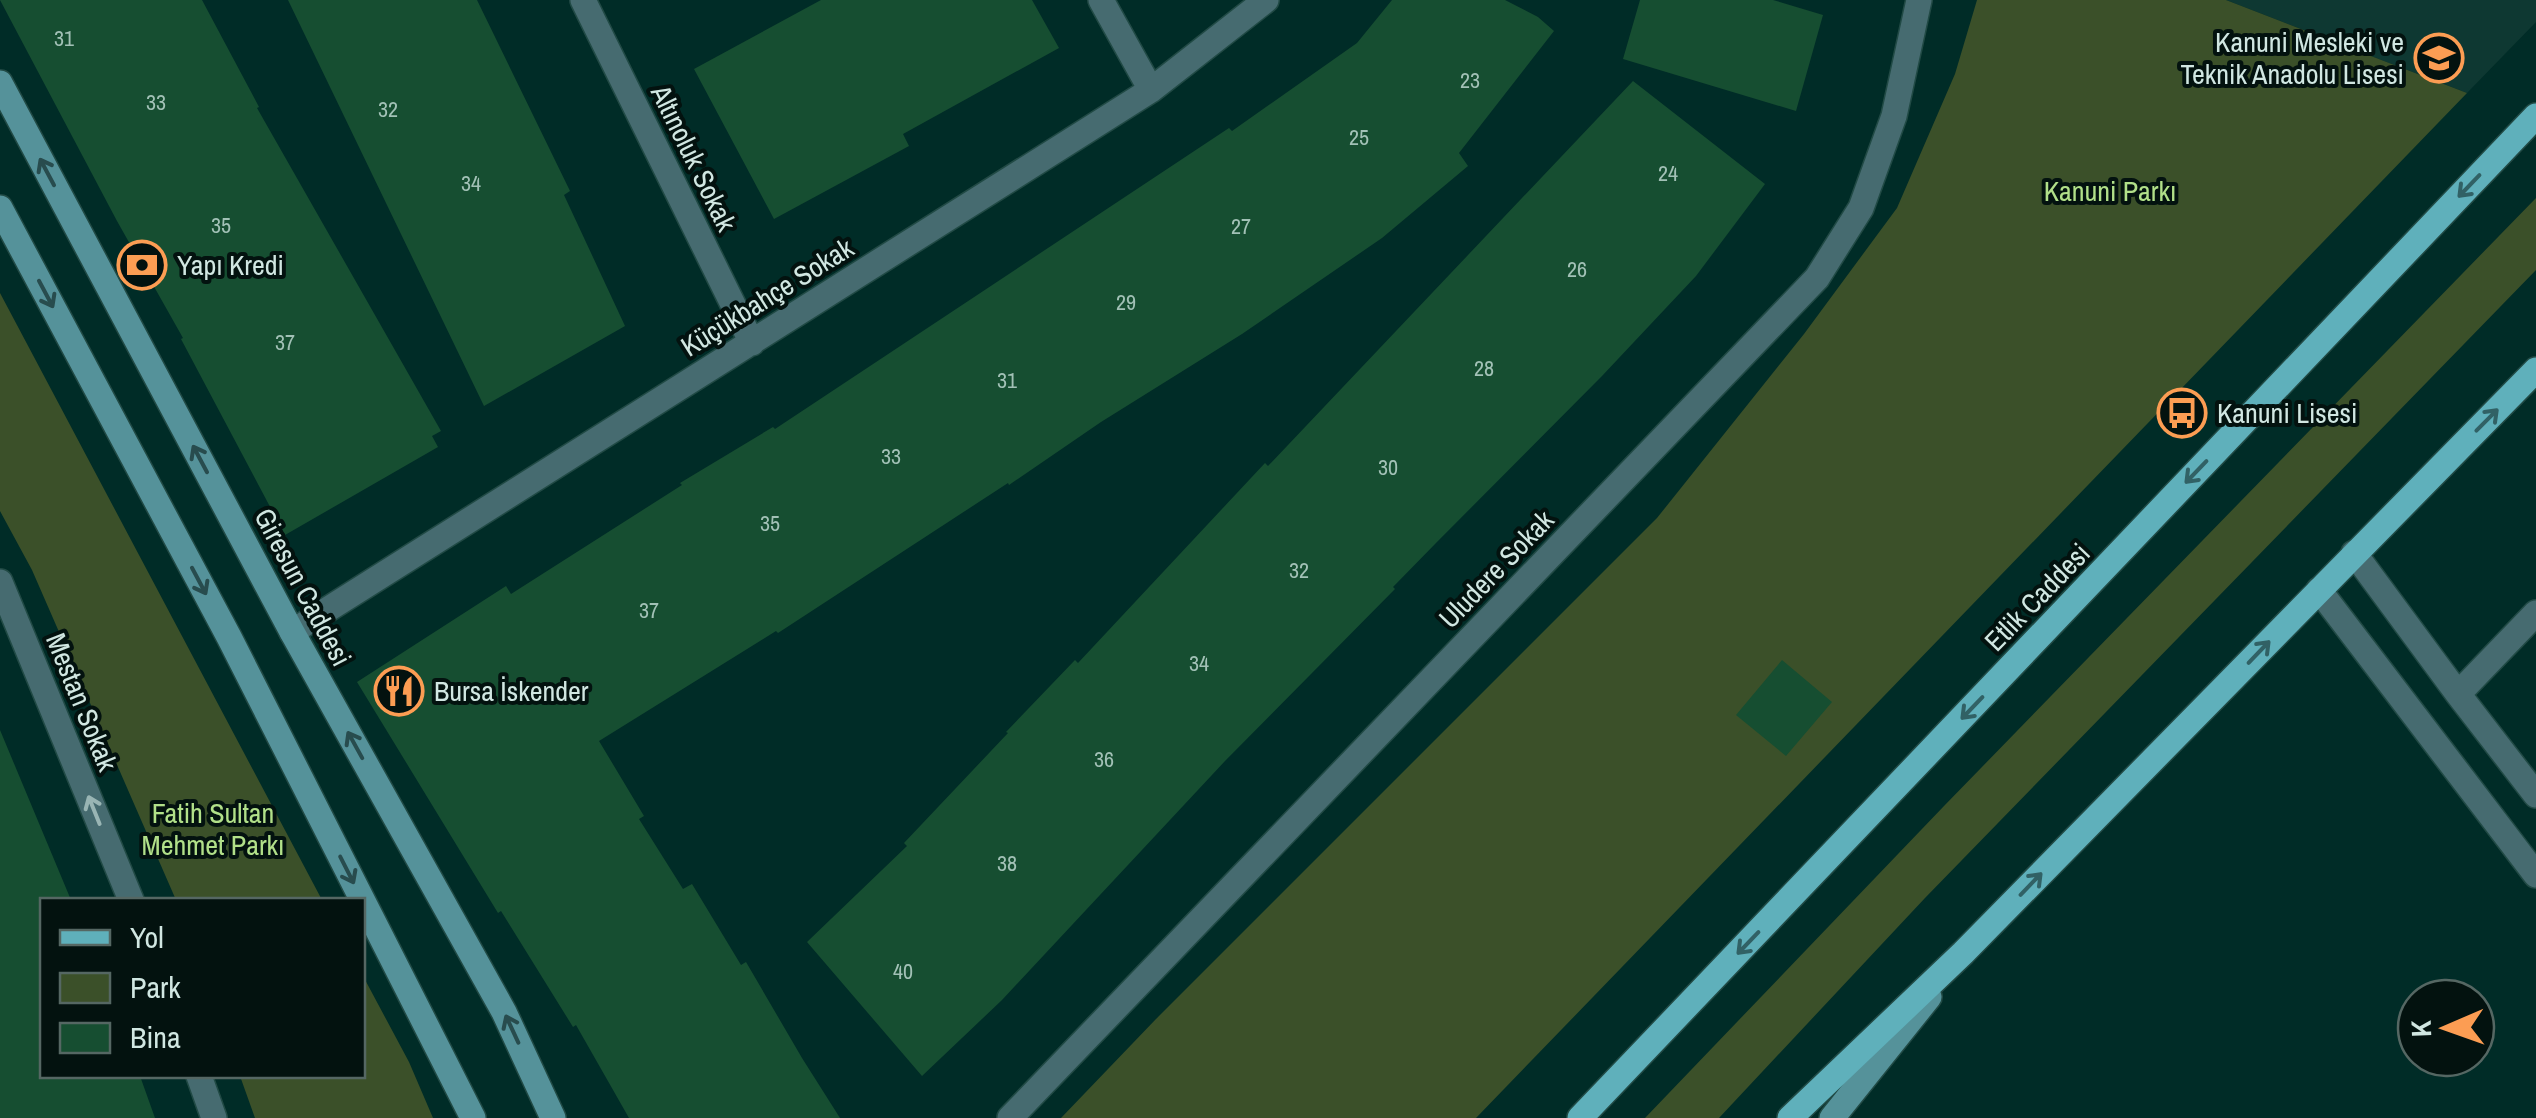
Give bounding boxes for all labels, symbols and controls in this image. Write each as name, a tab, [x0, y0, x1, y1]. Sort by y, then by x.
house number: 31	[54, 23, 74, 53]
place label: Kanuni Mesleki ve Teknik Anadolu Lisesi	[2181, 23, 2404, 93]
school or university icon: Kanuni Mesleki ve Teknik Anadolu Lisesi	[2413, 32, 2465, 84]
house number: 23	[1460, 65, 1480, 95]
street label: Altınoluk Sokak	[642, 78, 746, 238]
house number: 33	[146, 87, 166, 117]
house number: 32	[378, 94, 398, 124]
house number: 25	[1349, 122, 1369, 152]
one-way arrow	[37, 158, 57, 188]
house number: 24	[1658, 158, 1678, 188]
house number: 34	[461, 168, 481, 198]
park label: Kanuni Parkı	[2044, 172, 2176, 210]
one-way arrow	[2457, 174, 2481, 198]
house number: 35	[211, 210, 231, 240]
house number: 27	[1231, 211, 1251, 241]
street label: Küçükbahçe Sokak	[674, 229, 861, 365]
bank icon: Yapı Kredi	[116, 239, 168, 291]
place label: Yapı Kredi	[177, 246, 284, 284]
house number: 26	[1567, 254, 1587, 284]
one-way arrow	[37, 279, 56, 309]
house number: 29	[1116, 287, 1136, 317]
house number: 37	[275, 327, 295, 357]
house number: 28	[1474, 353, 1494, 383]
house number: 31	[997, 365, 1017, 395]
bus stop icon: Kanuni Lisesi	[2156, 387, 2208, 439]
place label: Kanuni Lisesi	[2217, 394, 2357, 432]
one-way arrow	[2474, 409, 2498, 433]
house number: 33	[881, 441, 901, 471]
one-way arrow	[190, 445, 209, 475]
house number: 30	[1378, 452, 1398, 482]
one-way arrow	[2185, 460, 2209, 484]
street label: Giresun Caddesi	[245, 501, 361, 673]
street label: Uludere Sokak	[1430, 501, 1562, 636]
house number: 35	[760, 508, 780, 538]
street label: Etlik Caddesi	[1976, 535, 2098, 659]
house number: 32	[1289, 555, 1309, 585]
one-way arrow	[190, 566, 209, 595]
house number: 37	[639, 595, 659, 625]
street label: Mestan Sokak	[37, 627, 127, 777]
one-way arrow	[2246, 640, 2270, 664]
house number: 34	[1189, 648, 1209, 678]
restaurant icon: Bursa İskender	[373, 665, 425, 717]
place label: Bursa İskender	[434, 672, 589, 710]
one-way arrow	[1961, 695, 1985, 720]
one-way arrow	[344, 731, 364, 760]
house number: 36	[1094, 744, 1114, 774]
park label: Fatih Sultan Mehmet Parkı	[142, 794, 284, 864]
one-way arrow	[84, 795, 102, 826]
house number: 38	[997, 848, 1017, 878]
one-way arrow	[338, 855, 357, 885]
one-way arrow	[2019, 872, 2043, 896]
legend	[40, 898, 365, 1078]
text: Yol	[130, 917, 164, 957]
one-way arrow	[1736, 931, 1760, 955]
house number: 40	[893, 956, 913, 986]
text: Park	[130, 967, 181, 1007]
north arrow	[2396, 978, 2496, 1078]
one-way arrow	[502, 1015, 520, 1045]
text: Bina	[130, 1017, 181, 1057]
text: K	[2402, 1020, 2440, 1038]

